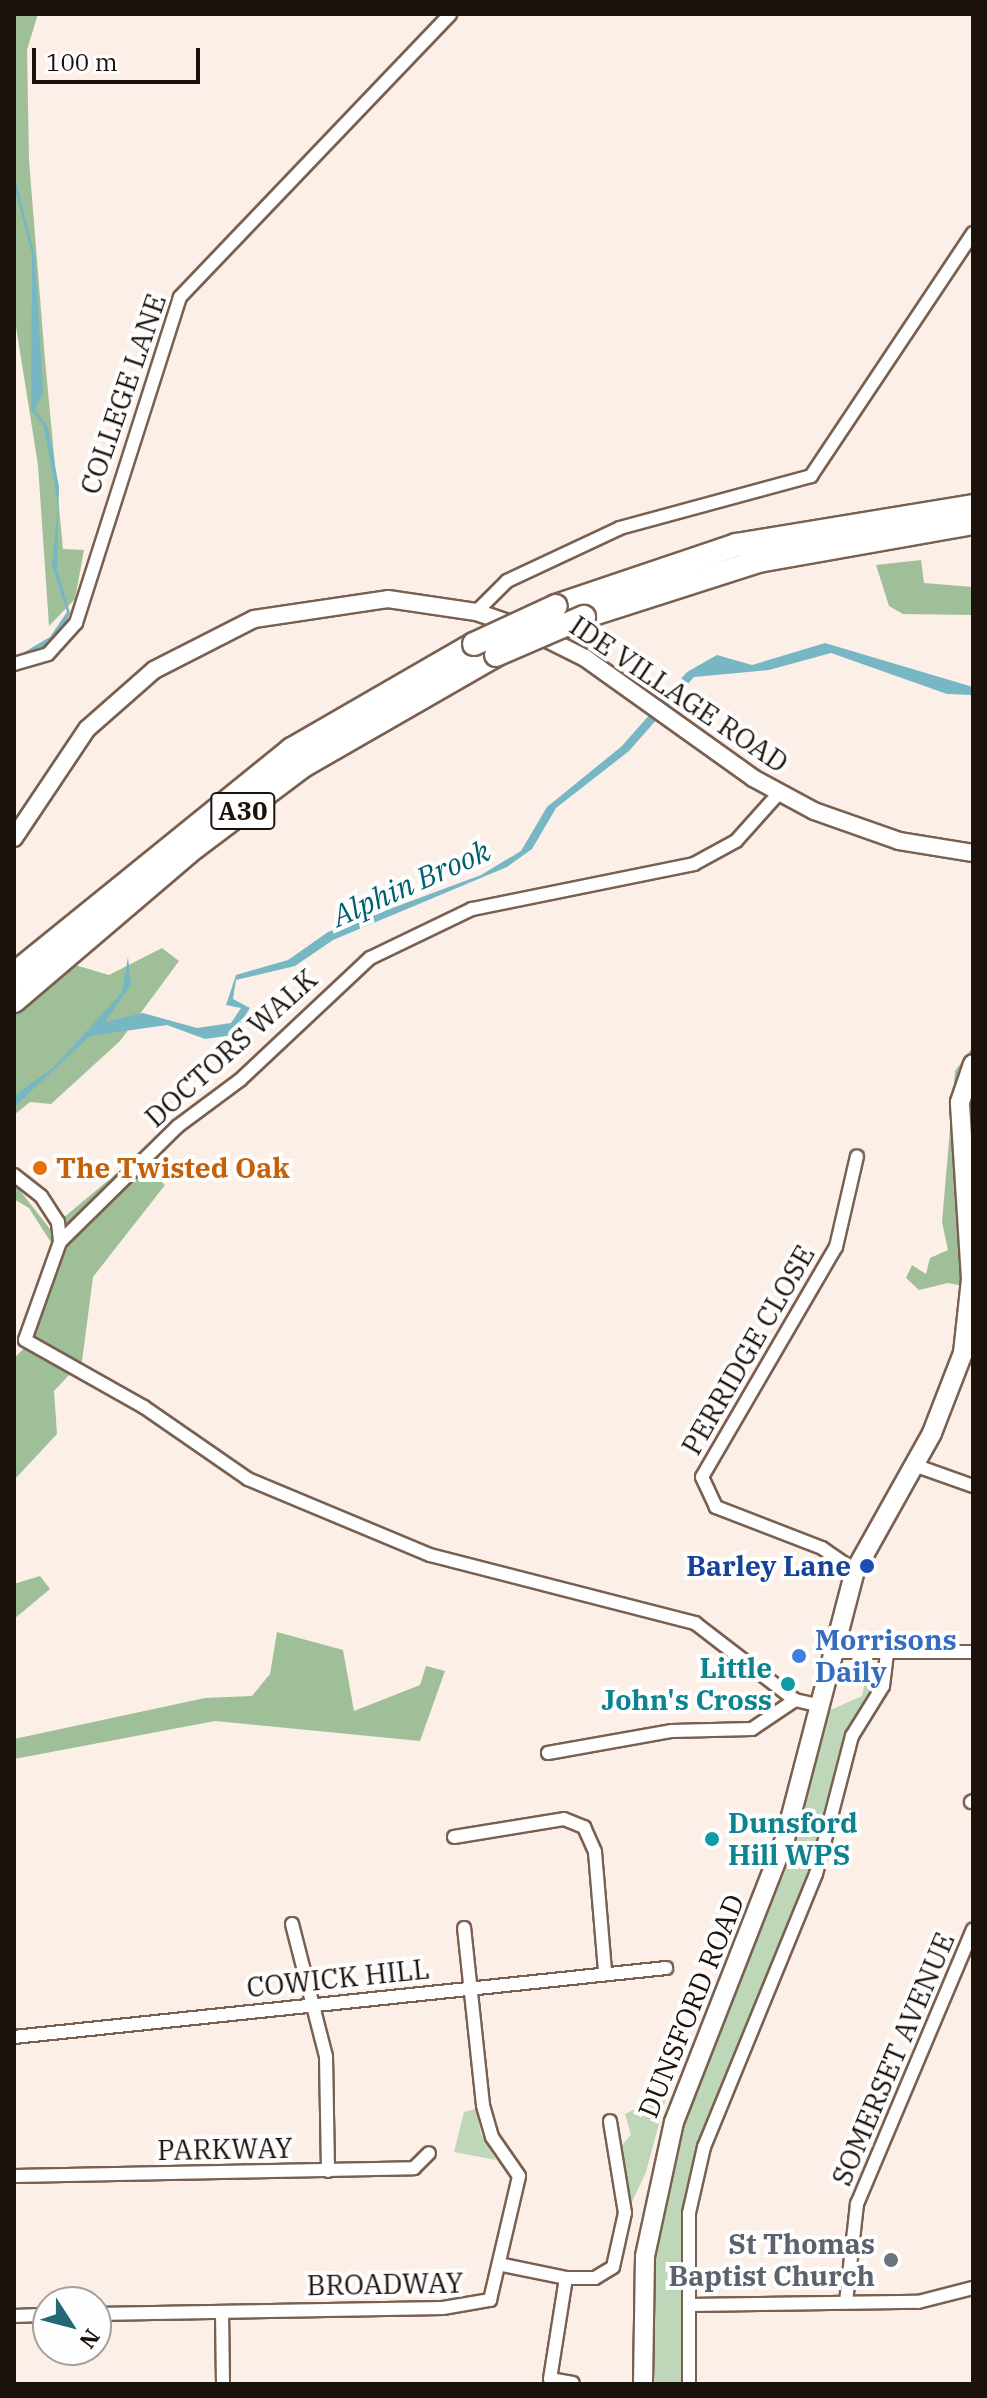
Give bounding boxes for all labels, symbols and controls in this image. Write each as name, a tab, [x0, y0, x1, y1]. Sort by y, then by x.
scale bar	[36, 32, 204, 82]
text: 100 m	[46, 46, 118, 78]
street label: COLLEGE LANE	[73, 289, 173, 499]
street label: IDE VILLAGE ROAD	[564, 609, 794, 779]
road number: A30	[209, 789, 277, 833]
water label: Alphin Brook	[326, 832, 496, 934]
street label: DOCTORS WALK	[138, 962, 324, 1134]
place label: The Twisted Oak	[56, 1151, 290, 1185]
marker: The Twisted Oak	[31, 1159, 49, 1177]
street label: PERRIDGE CLOSE	[674, 1239, 822, 1461]
place label: Barley Lane	[686, 1549, 851, 1583]
marker: Barley Lane	[858, 1557, 876, 1575]
place label: Morrisons Daily	[815, 1623, 957, 1689]
marker: Morrisons Daily	[790, 1647, 808, 1665]
place label: Little John's Cross	[601, 1651, 772, 1717]
marker: Little John's Cross	[779, 1675, 797, 1693]
place label: Dunsford Hill WPS	[728, 1806, 858, 1872]
marker: Dunsford Hill WPS	[703, 1830, 721, 1848]
street label: DUNSFORD ROAD	[631, 1890, 751, 2122]
street label: SOMERSET AVENUE	[824, 1927, 962, 2191]
street label: COWICK HILL	[245, 1952, 431, 2004]
street label: PARKWAY	[157, 2131, 293, 2167]
place label: St Thomas Baptist Church	[669, 2227, 875, 2293]
marker: St Thomas Baptist Church	[882, 2251, 900, 2269]
street label: BROADWAY	[306, 2266, 464, 2302]
north arrow	[32, 2286, 112, 2366]
text: N	[73, 2324, 107, 2355]

